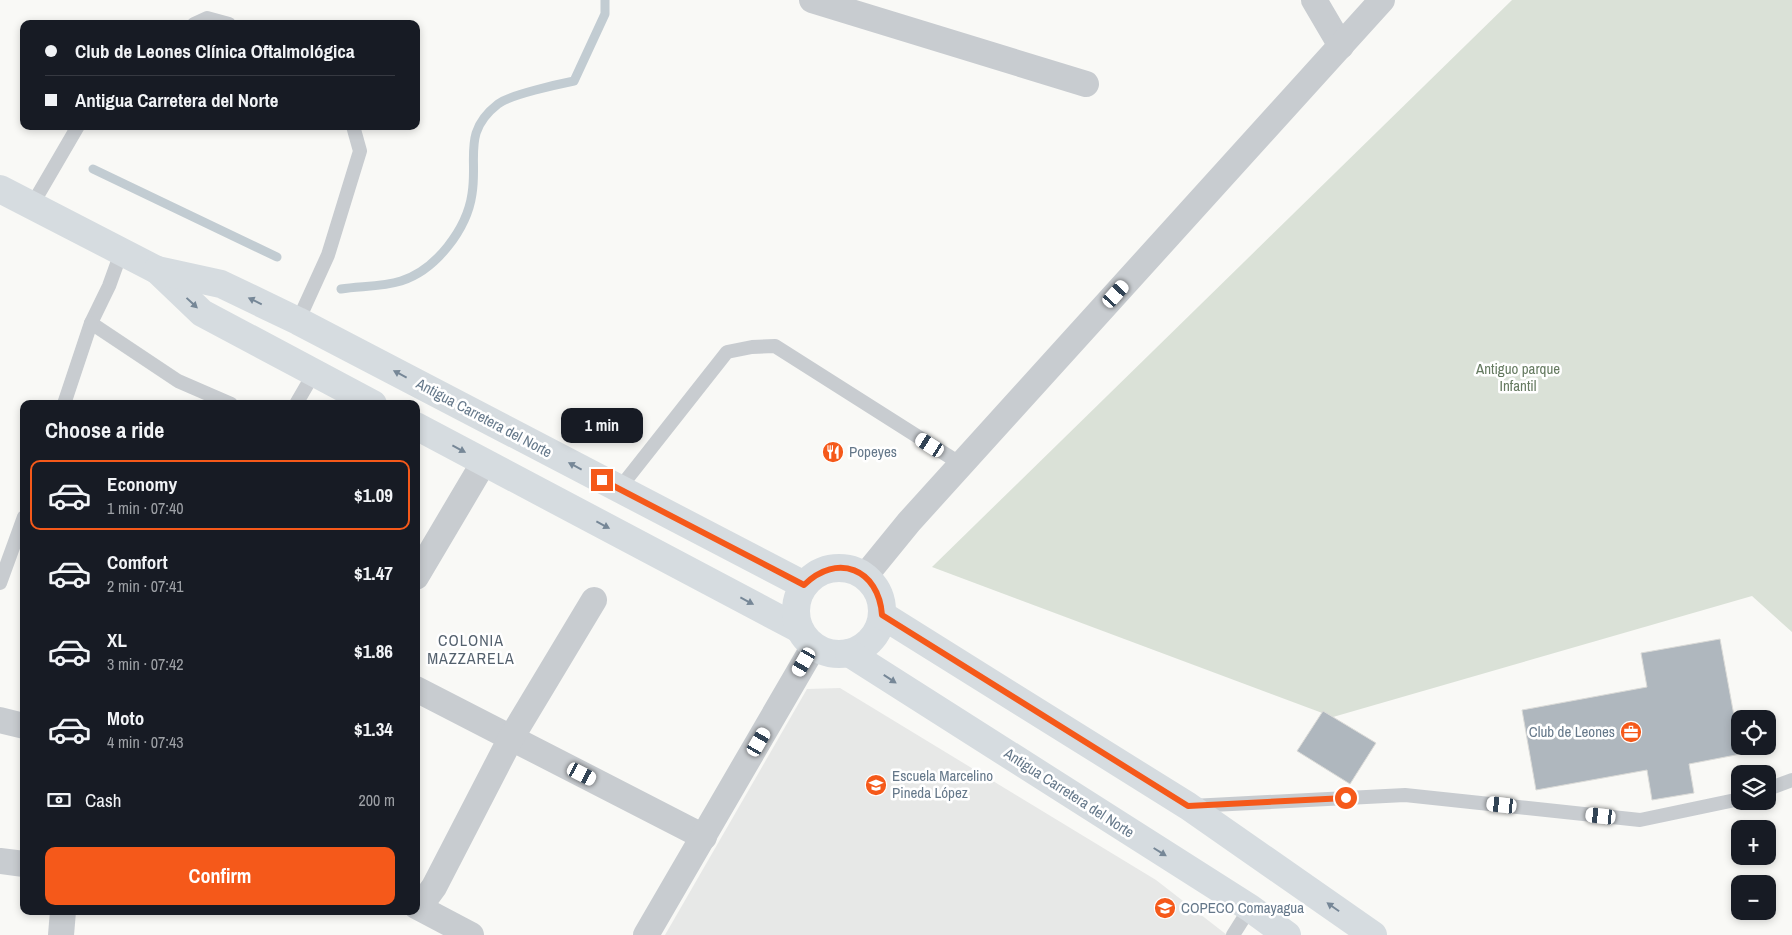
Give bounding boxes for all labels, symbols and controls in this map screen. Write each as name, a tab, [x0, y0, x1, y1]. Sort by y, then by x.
text: Club de Leones Clínica Oftalmológica	[75, 38, 355, 64]
text: Antigua Carretera del Norte	[75, 87, 278, 113]
car	[1100, 278, 1131, 310]
one-way arrow	[248, 296, 262, 304]
one-way arrow	[186, 297, 198, 309]
park label: Antiguo parque Infantil	[1475, 358, 1560, 396]
one-way arrow	[392, 370, 407, 378]
street label: Antigua Carretera del Norte	[412, 372, 556, 462]
callout: 1 min	[561, 408, 643, 442]
text: 1 min	[585, 414, 619, 436]
text: Choose a ride	[45, 415, 164, 445]
car	[913, 431, 946, 459]
restaurant icon: Popeyes	[821, 440, 845, 464]
place label: Popeyes	[849, 441, 897, 462]
one-way arrow	[452, 445, 467, 453]
one-way arrow	[567, 462, 582, 470]
route end	[591, 469, 613, 491]
text: Economy	[107, 471, 177, 497]
icon: car	[47, 473, 92, 518]
text: $1.09	[354, 482, 393, 508]
text: 1 min · 07:40	[107, 497, 184, 519]
one-way arrow	[596, 521, 610, 529]
text: Comfort	[107, 549, 168, 575]
icon: car	[47, 551, 92, 596]
text: $1.47	[354, 560, 393, 586]
text: 2 min · 07:41	[107, 575, 184, 597]
one-way arrow	[740, 597, 754, 605]
text: XL	[107, 627, 127, 653]
icon: car	[47, 629, 92, 674]
district label: COLONIA MAZZARELA	[427, 629, 515, 669]
text: $1.86	[354, 638, 393, 664]
car	[790, 645, 817, 679]
text: 3 min · 07:42	[107, 653, 184, 675]
one-way arrow	[884, 674, 897, 684]
text: Moto	[107, 705, 144, 731]
icon: car	[47, 707, 92, 752]
map controls	[1731, 710, 1776, 920]
button: locate	[1731, 710, 1776, 755]
text: $1.34	[354, 716, 393, 742]
office icon: Club de Leones	[1619, 720, 1643, 744]
place label: Club de Leones	[1529, 721, 1615, 742]
car	[745, 725, 772, 759]
text: 4 min · 07:43	[107, 731, 184, 753]
street label: Antigua Carretera del Norte	[999, 742, 1138, 843]
car	[565, 761, 598, 787]
place label: Escuela Marcelino Pineda López	[892, 765, 993, 803]
button: layers	[1731, 765, 1776, 810]
school or university icon: Escuela Marcelino Pineda López	[864, 773, 888, 797]
icon: cash	[45, 786, 73, 814]
text: Cash	[85, 787, 121, 813]
route start	[1335, 787, 1357, 809]
text: 200 m	[359, 789, 395, 811]
car	[1486, 796, 1517, 814]
car	[1585, 807, 1616, 825]
button: +	[1731, 820, 1776, 865]
button: Confirm	[45, 847, 395, 905]
one-way arrow	[1153, 847, 1166, 856]
button: −	[1731, 875, 1776, 920]
school or university icon: COPECO Comayagua	[1153, 896, 1177, 920]
place label: COPECO Comayagua	[1181, 897, 1304, 918]
one-way arrow	[1326, 902, 1340, 912]

